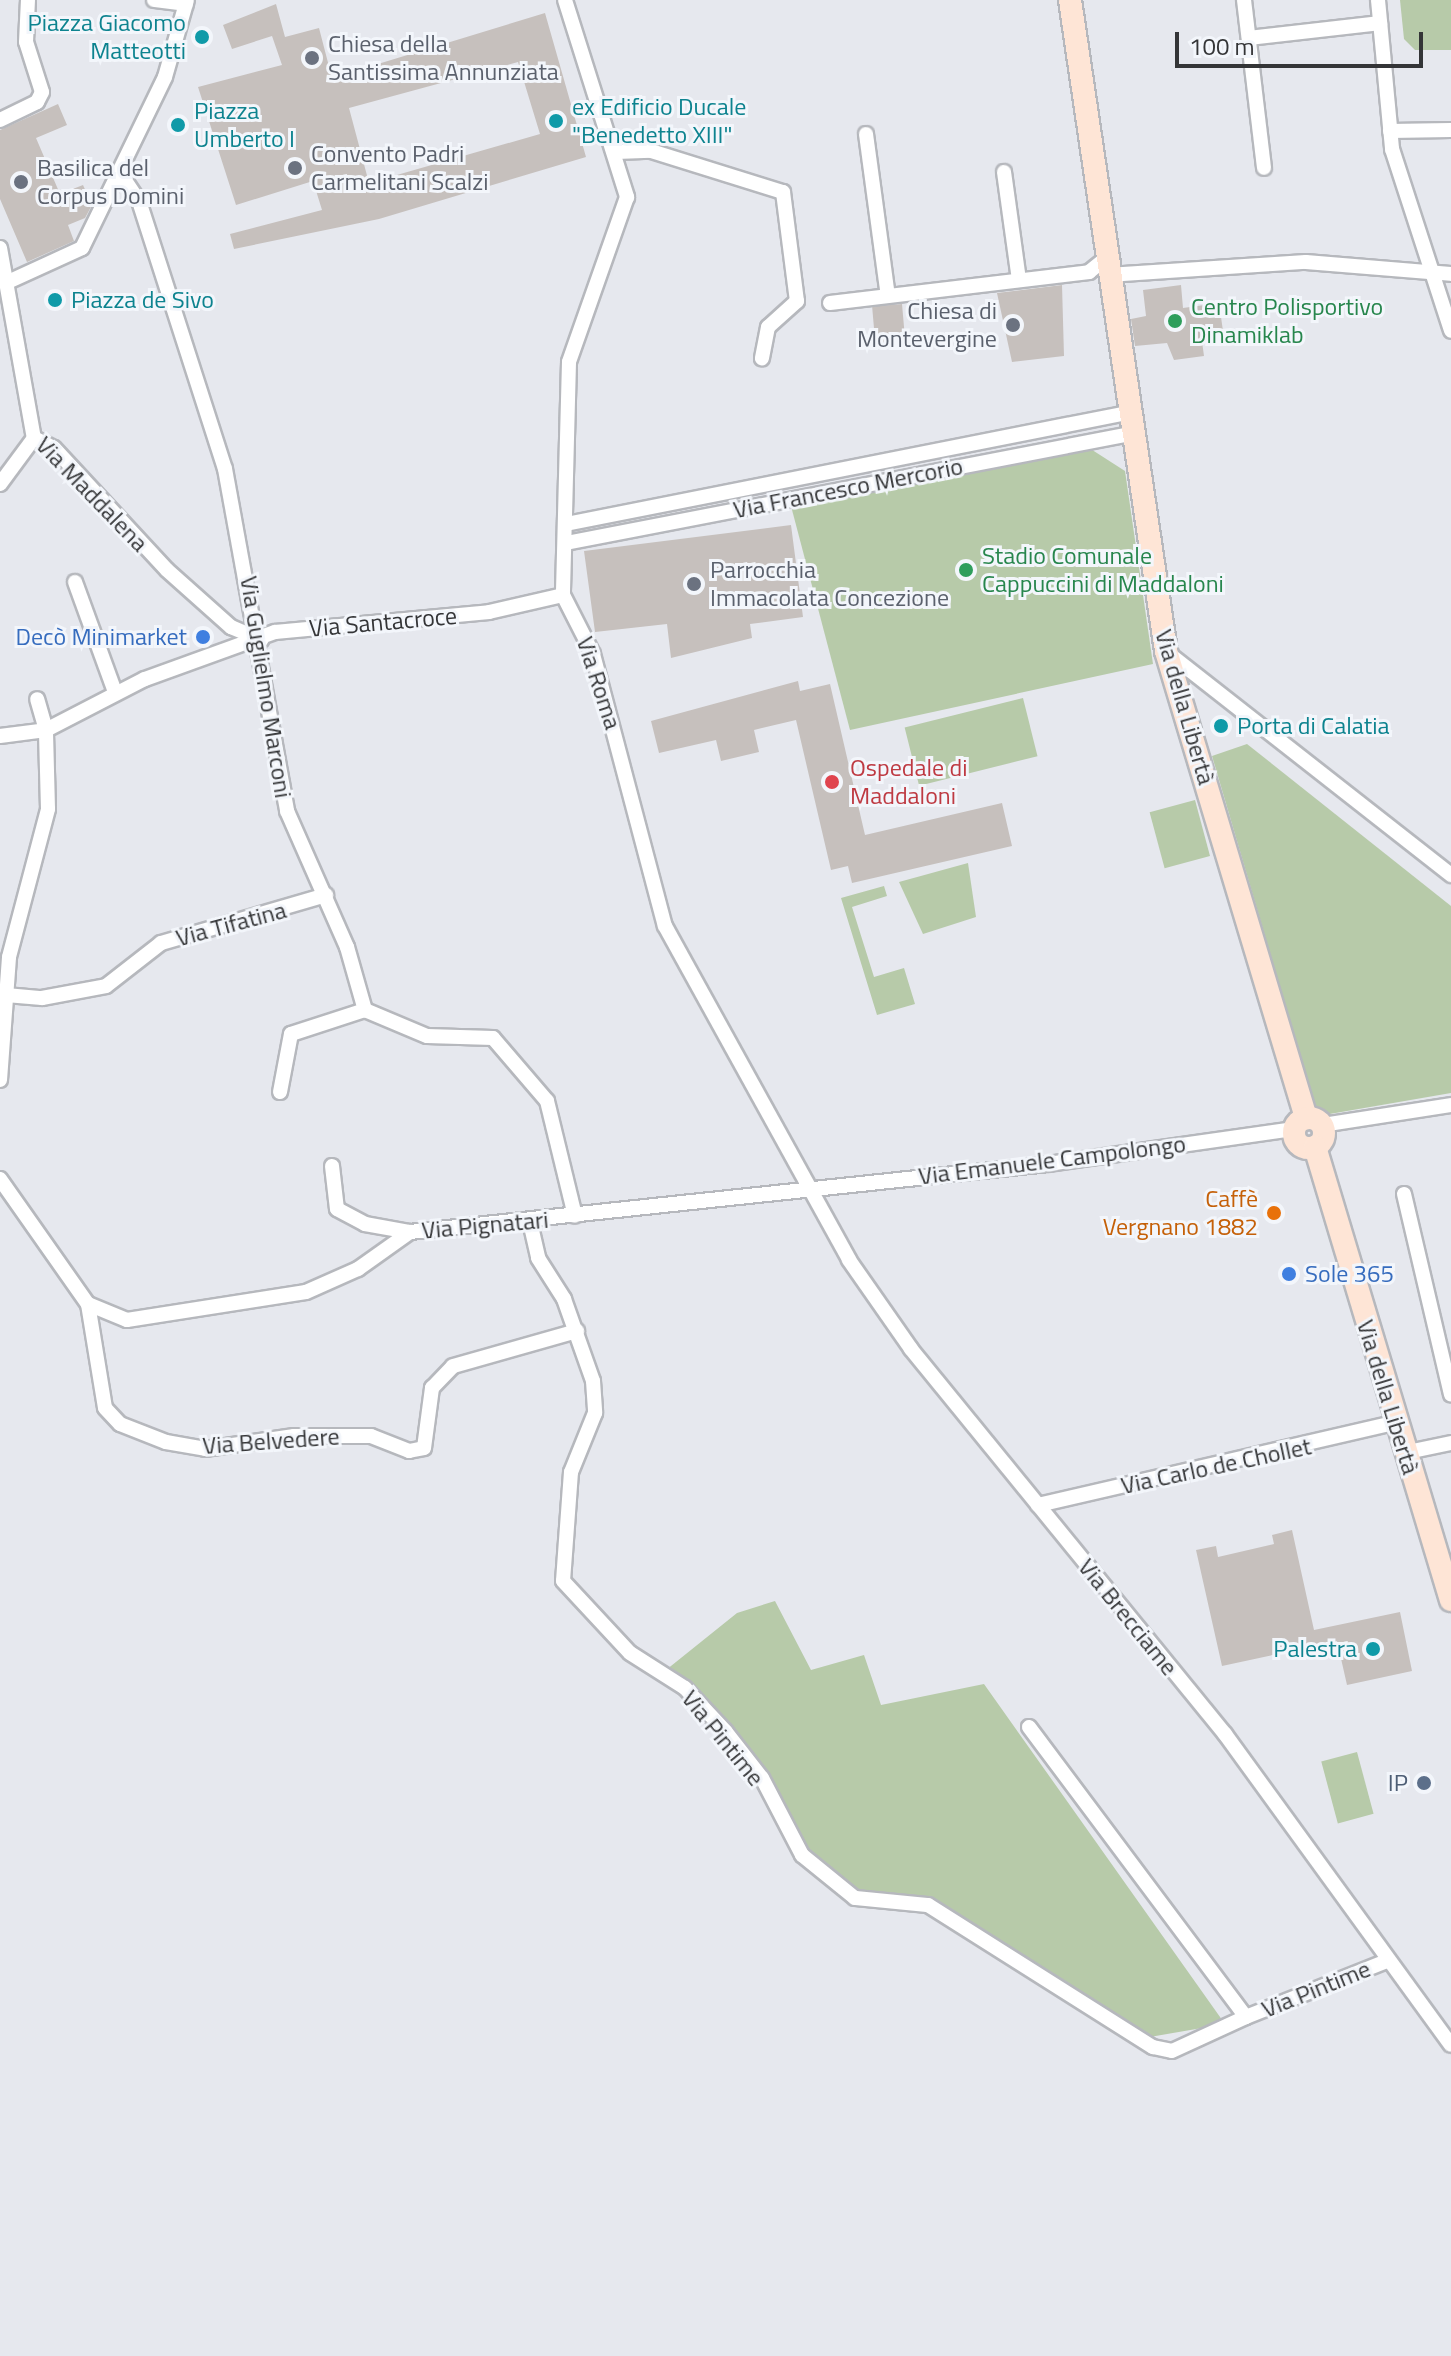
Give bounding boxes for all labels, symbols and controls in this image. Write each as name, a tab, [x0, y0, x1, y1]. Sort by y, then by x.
place label: Piazza Giacomo Matteotti	[28, 9, 186, 65]
scale bar	[1179, 16, 1427, 66]
marker: Piazza Giacomo Matteotti	[193, 28, 211, 46]
text: 100 m	[1189, 28, 1255, 64]
place label: Chiesa della Santissima Annunziata	[328, 30, 559, 86]
marker: Chiesa della Santissima Annunziata	[303, 49, 321, 67]
place label: ex Edificio Ducale "Benedetto XIII"	[572, 93, 746, 149]
place label: Piazza Umberto I	[194, 97, 295, 153]
marker: ex Edificio Ducale "Benedetto XIII"	[547, 112, 565, 130]
marker: Piazza Umberto I	[169, 116, 187, 134]
place label: Convento Padri Carmelitani Scalzi	[311, 140, 488, 196]
place label: Basilica del Corpus Domini	[37, 154, 184, 210]
marker: Convento Padri Carmelitani Scalzi	[286, 159, 304, 177]
marker: Basilica del Corpus Domini	[12, 173, 30, 191]
place label: Piazza de Sivo	[71, 286, 214, 314]
marker: Piazza de Sivo	[46, 291, 64, 309]
place label: Centro Polisportivo Dinamiklab	[1191, 293, 1383, 349]
place label: Chiesa di Montevergine	[857, 297, 997, 353]
marker: Centro Polisportivo Dinamiklab	[1166, 312, 1184, 330]
marker: Chiesa di Montevergine	[1004, 316, 1022, 334]
street label: Via Maddalena	[30, 431, 154, 557]
street label: Via Francesco Mercorio	[731, 452, 965, 524]
place label: Stadio Comunale Cappuccini di Maddaloni	[982, 542, 1224, 598]
place label: Parrocchia Immacolata Concezione	[710, 556, 949, 612]
marker: Stadio Comunale Cappuccini di Maddaloni	[957, 561, 975, 579]
street label: Via Guglielmo Marconi	[234, 574, 298, 800]
marker: Parrocchia Immacolata Concezione	[685, 575, 703, 593]
street label: Via Santacroce	[308, 601, 458, 643]
place label: Decò Minimarket	[16, 623, 187, 651]
street label: Via della Libertà	[1149, 626, 1221, 788]
marker: Decò Minimarket	[194, 628, 212, 646]
street label: Via Roma	[570, 633, 628, 733]
place label: Porta di Calatia	[1237, 712, 1389, 740]
marker: Porta di Calatia	[1212, 717, 1230, 735]
place label: Ospedale di Maddaloni	[850, 754, 967, 810]
marker: Ospedale di Maddaloni	[821, 771, 843, 793]
street label: Via Tifatina	[173, 895, 289, 953]
street label: Via Emanuele Campolongo	[917, 1129, 1187, 1191]
place label: Caffè Vergnano 1882	[1103, 1185, 1258, 1241]
marker: Caffè Vergnano 1882	[1265, 1204, 1283, 1222]
street label: Via Pignatari	[420, 1205, 550, 1245]
place label: Sole 365	[1305, 1260, 1394, 1288]
marker: Sole 365	[1280, 1265, 1298, 1283]
street label: Via della Libertà	[1351, 1316, 1425, 1478]
street label: Via Belvedere	[201, 1422, 341, 1460]
street label: Via Carlo de Chollet	[1118, 1432, 1314, 1500]
street label: Via Brecciame	[1072, 1553, 1184, 1681]
place label: Palestra	[1273, 1635, 1357, 1663]
marker: Palestra	[1364, 1640, 1382, 1658]
street label: Via Pintime	[676, 1684, 770, 1792]
place label: IP	[1388, 1769, 1408, 1797]
marker: IP	[1415, 1774, 1433, 1792]
street label: Via Pintime	[1257, 1954, 1375, 2024]

